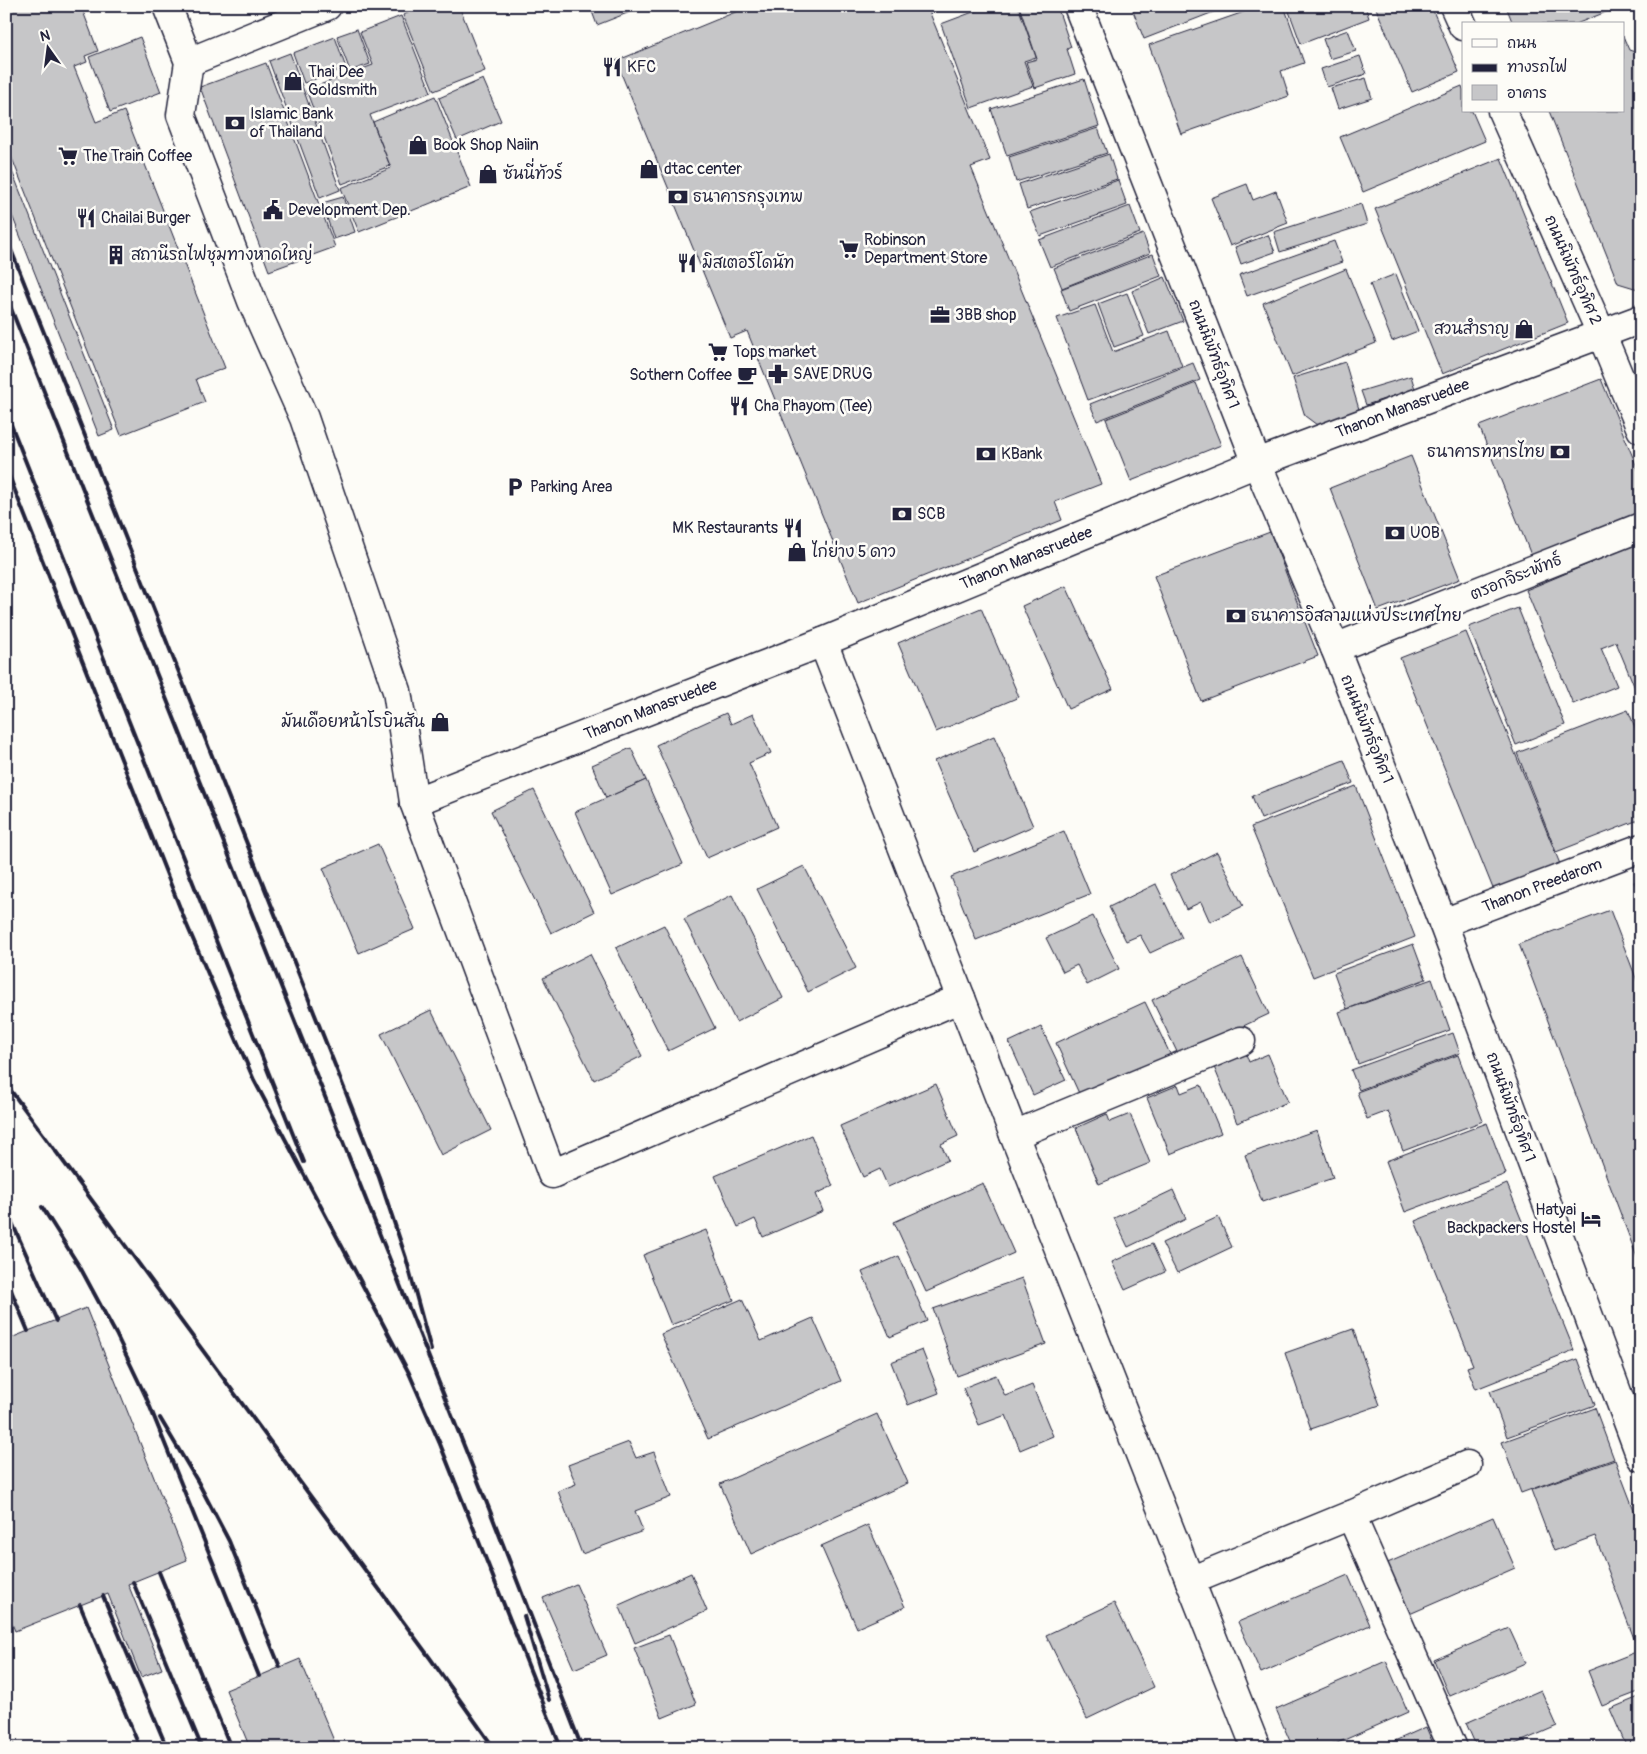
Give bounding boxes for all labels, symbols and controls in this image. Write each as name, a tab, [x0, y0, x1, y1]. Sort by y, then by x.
north arrow	[22, 22, 72, 72]
legend	[1462, 22, 1624, 112]
text: N	[38, 26, 52, 45]
text: ถนน	[1507, 34, 1536, 53]
restaurant icon: KFC	[601, 56, 623, 78]
place label: KFC	[627, 57, 656, 77]
text: ทางรถไฟ	[1507, 57, 1567, 77]
place label: Thai Dee Goldsmith	[308, 62, 377, 100]
shop icon: Thai Dee Goldsmith	[282, 70, 304, 92]
text: อาคาร	[1507, 84, 1547, 103]
place label: Islamic Bank of Thailand	[250, 104, 334, 142]
bank icon: Islamic Bank of Thailand	[224, 112, 246, 134]
shop icon: Book Shop Naiin	[407, 134, 429, 156]
place label: Book Shop Naiin	[433, 135, 539, 155]
supermarket icon: The Train Coffee	[57, 145, 79, 167]
place label: The Train Coffee	[83, 146, 192, 166]
place label: ซันนี่ทัวร์	[503, 158, 563, 184]
shop icon: dtac center	[638, 158, 660, 180]
place label: dtac center	[664, 159, 742, 179]
shop icon: ซันนี่ทัวร์	[477, 163, 499, 185]
bank icon: ธนาคารกรุงเทพ	[667, 186, 689, 208]
place label: ธนาคารกรุงเทพ	[693, 187, 803, 209]
public building icon: Development Dep.	[262, 199, 284, 221]
place label: Development Dep.	[288, 200, 411, 220]
restaurant icon: Chailai Burger	[75, 207, 97, 229]
place label: Chailai Burger	[101, 208, 191, 228]
street label: ถนนนิพัทธ์อุทิศ 2	[1538, 211, 1608, 329]
place label: Robinson Department Store	[864, 230, 987, 268]
supermarket icon: Robinson Department Store	[838, 238, 860, 260]
place label: สถานีรถไฟชุมทางหาดใหญ่	[131, 243, 312, 267]
building icon: สถานีรถไฟชุมทางหาดใหญ่	[105, 244, 127, 266]
place label: มิสเตอร์โดนัท	[702, 251, 794, 273]
restaurant icon: มิสเตอร์โดนัท	[676, 252, 698, 274]
street label: ถนนนิพัทธ์อุทิศ 1	[1182, 296, 1246, 412]
office icon: 3BB shop	[929, 304, 951, 326]
place label: 3BB shop	[955, 305, 1016, 325]
place label: สวนสำราญ	[1434, 318, 1509, 339]
shop icon: สวนสำราญ	[1513, 318, 1535, 340]
supermarket icon: Tops market	[707, 341, 729, 363]
place label: Tops market	[733, 342, 817, 362]
pharmacy icon: SAVE DRUG	[767, 363, 789, 385]
cafe icon: Sothern Coffee	[736, 364, 758, 386]
place label: SAVE DRUG	[793, 364, 873, 384]
place label: Sothern Coffee	[629, 365, 732, 385]
street label: Thanon Manasruedee	[1333, 374, 1472, 443]
restaurant icon: Cha Phayom (Tee)	[728, 395, 750, 417]
place label: Cha Phayom (Tee)	[754, 396, 873, 416]
place label: ธนาคารทหารไทย	[1427, 440, 1545, 462]
bank icon: ธนาคารทหารไทย	[1549, 441, 1571, 463]
bank icon: KBank	[975, 443, 997, 465]
place label: KBank	[1001, 444, 1043, 464]
parking icon: Parking Area	[504, 476, 526, 498]
place label: Parking Area	[530, 477, 612, 497]
bank icon: SCB	[891, 503, 913, 525]
place label: SCB	[917, 504, 945, 524]
restaurant icon: MK Restaurants	[782, 517, 804, 539]
place label: MK Restaurants	[672, 518, 778, 538]
street label: Thanon Manasruedee	[957, 522, 1095, 594]
bank icon: UOB	[1384, 522, 1406, 544]
place label: UOB	[1410, 523, 1440, 543]
place label: ไก่ย่าง 5 ดาว	[811, 540, 896, 562]
shop icon: ไก่ย่าง 5 ดาว	[786, 541, 808, 563]
street label: ตรอกจิระพัทธ์	[1466, 548, 1565, 605]
place label: ธนาคารอิสลามแห่งประเทศไทย	[1251, 604, 1462, 626]
bank icon: ธนาคารอิสลามแห่งประเทศไทย	[1225, 605, 1247, 627]
street label: ถนนนิพัทธ์อุทิศ 1	[1334, 671, 1400, 787]
street label: Thanon Manasruedee	[581, 674, 720, 745]
place label: มันเดือยหน้าโรบินสัน	[281, 710, 426, 732]
shop icon: มันเดือยหน้าโรบินสัน	[429, 711, 451, 733]
street label: Thanon Preedarom	[1479, 854, 1605, 917]
street label: ถนนนิพัทธ์อุทิศ 1	[1480, 1049, 1542, 1165]
place label: Hatyai Backpackers Hostel	[1447, 1200, 1576, 1238]
hotel icon: Hatyai Backpackers Hostel	[1580, 1208, 1602, 1230]

